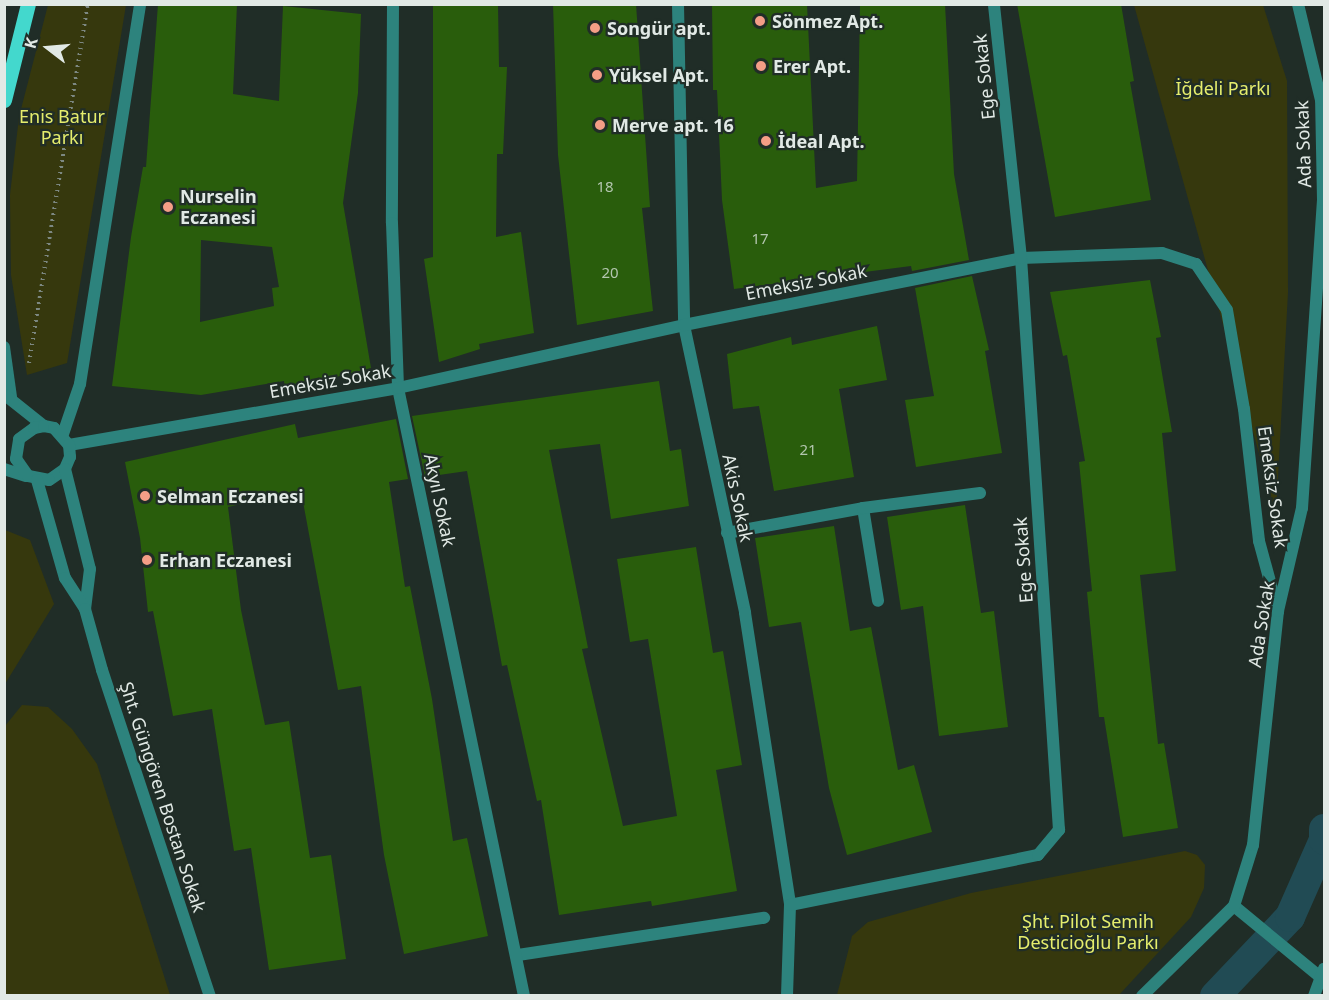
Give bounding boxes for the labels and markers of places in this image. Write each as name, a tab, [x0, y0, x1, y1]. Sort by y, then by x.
place label: Sönmez Apt.	[772, 10, 883, 32]
marker: Sönmez Apt.	[753, 14, 767, 28]
place label: Songür apt.	[607, 17, 711, 39]
marker: Songür apt.	[588, 21, 602, 35]
place label: Erer Apt.	[773, 55, 851, 77]
marker: Erer Apt.	[754, 59, 768, 73]
place label: Yüksel Apt.	[609, 64, 709, 86]
marker: Yüksel Apt.	[590, 68, 604, 82]
place label: Merve apt. 16	[612, 114, 734, 136]
marker: Merve apt. 16	[593, 118, 607, 132]
place label: İdeal Apt.	[778, 130, 865, 152]
marker: İdeal Apt.	[759, 134, 773, 148]
place label: Nurselin Eczanesi	[180, 186, 257, 228]
marker: Nurselin Eczanesi	[161, 200, 175, 214]
place label: Selman Eczanesi	[157, 485, 304, 507]
marker: Selman Eczanesi	[138, 489, 152, 503]
place label: Erhan Eczanesi	[159, 549, 292, 571]
marker: Erhan Eczanesi	[140, 553, 154, 567]

